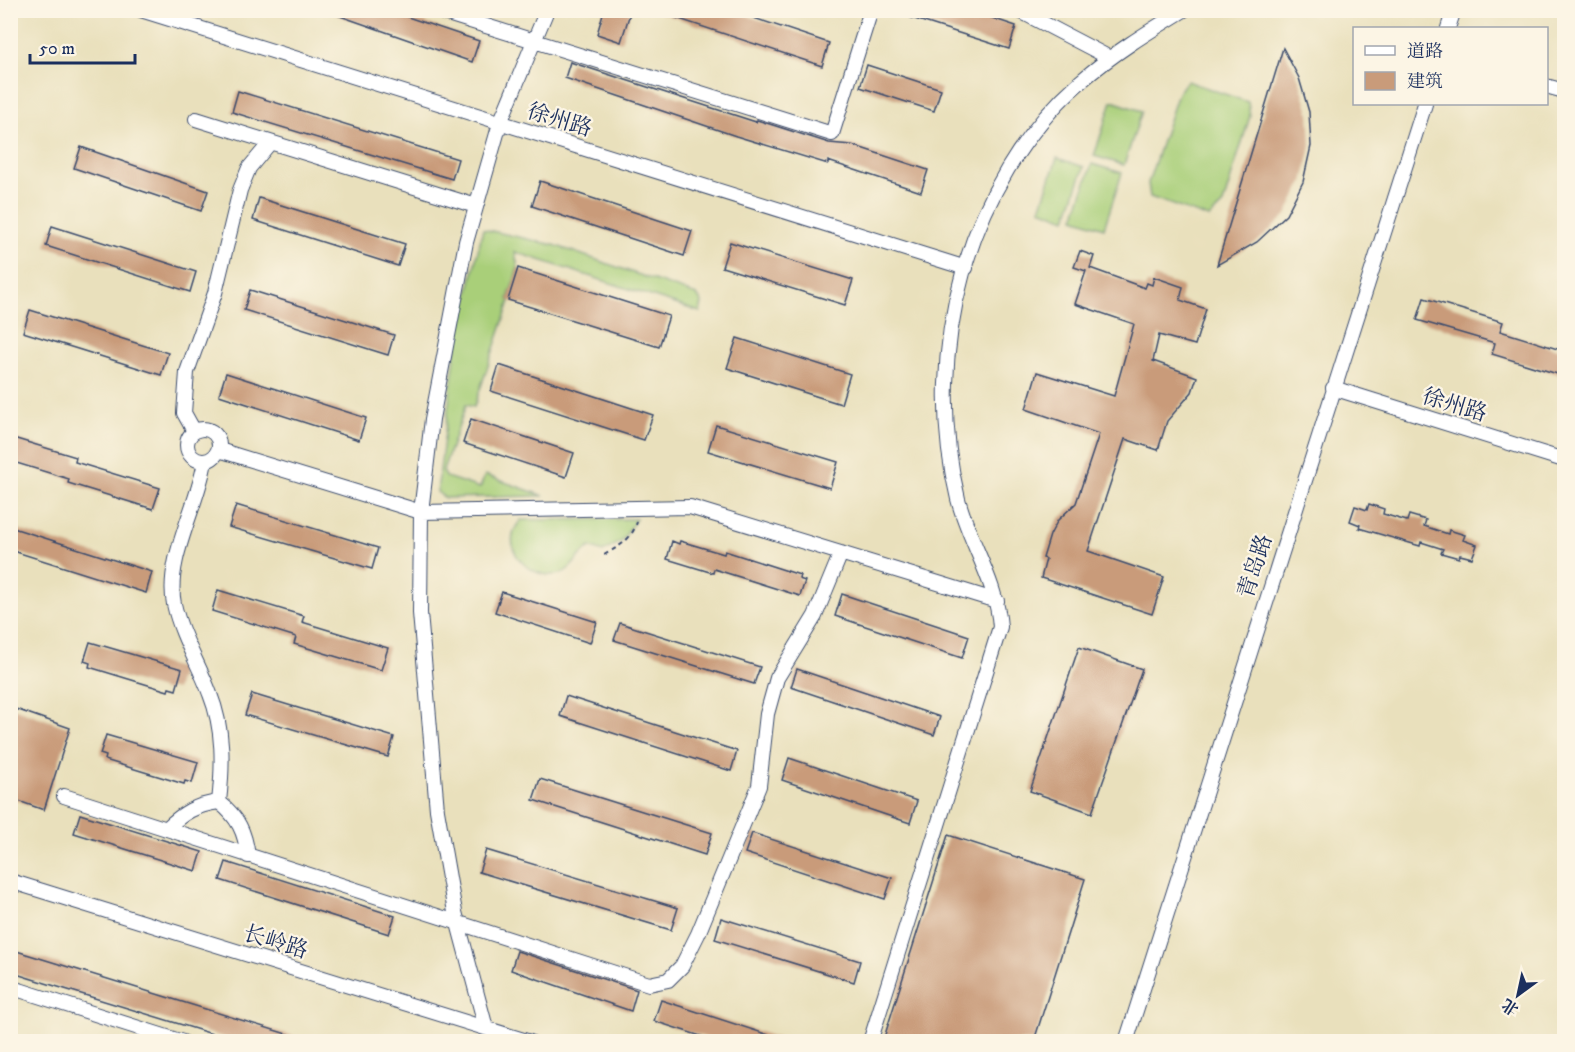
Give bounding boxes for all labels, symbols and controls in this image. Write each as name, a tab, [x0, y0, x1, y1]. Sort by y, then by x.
scale bar	[30, 27, 135, 65]
legend	[1353, 27, 1548, 105]
text: 50 m	[39, 38, 75, 60]
text: 道路	[1407, 41, 1443, 63]
text: 建筑	[1407, 71, 1443, 93]
street label: 徐州路	[524, 98, 595, 143]
street label: 徐州路	[1419, 383, 1490, 428]
street label: 青岛路	[1232, 531, 1278, 602]
street label: 长岭路	[240, 920, 311, 965]
north arrow	[1488, 965, 1548, 1025]
text: 北	[1498, 994, 1523, 1019]

